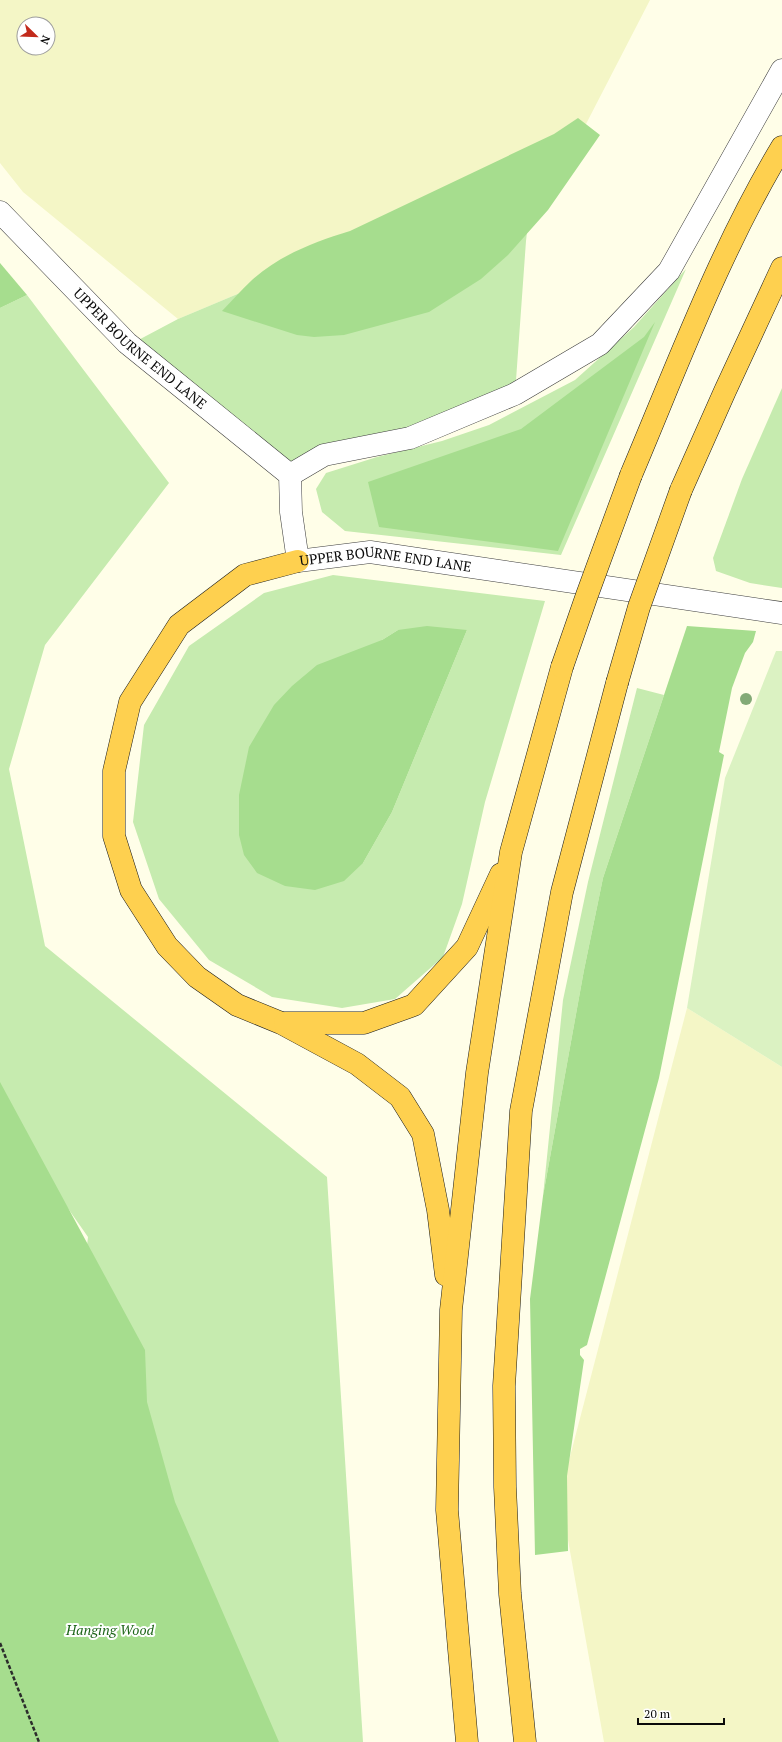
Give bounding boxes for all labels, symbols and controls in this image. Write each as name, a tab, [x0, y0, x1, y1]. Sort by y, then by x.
north arrow	[16, 16, 56, 56]
text: N	[37, 33, 53, 47]
street label: UPPER BOURNE END LANE	[70, 284, 211, 413]
street label: UPPER BOURNE END LANE	[298, 541, 473, 576]
park label: Hanging Wood	[65, 1620, 155, 1639]
scale bar	[638, 1700, 724, 1726]
text: 20 m	[644, 1706, 671, 1721]

